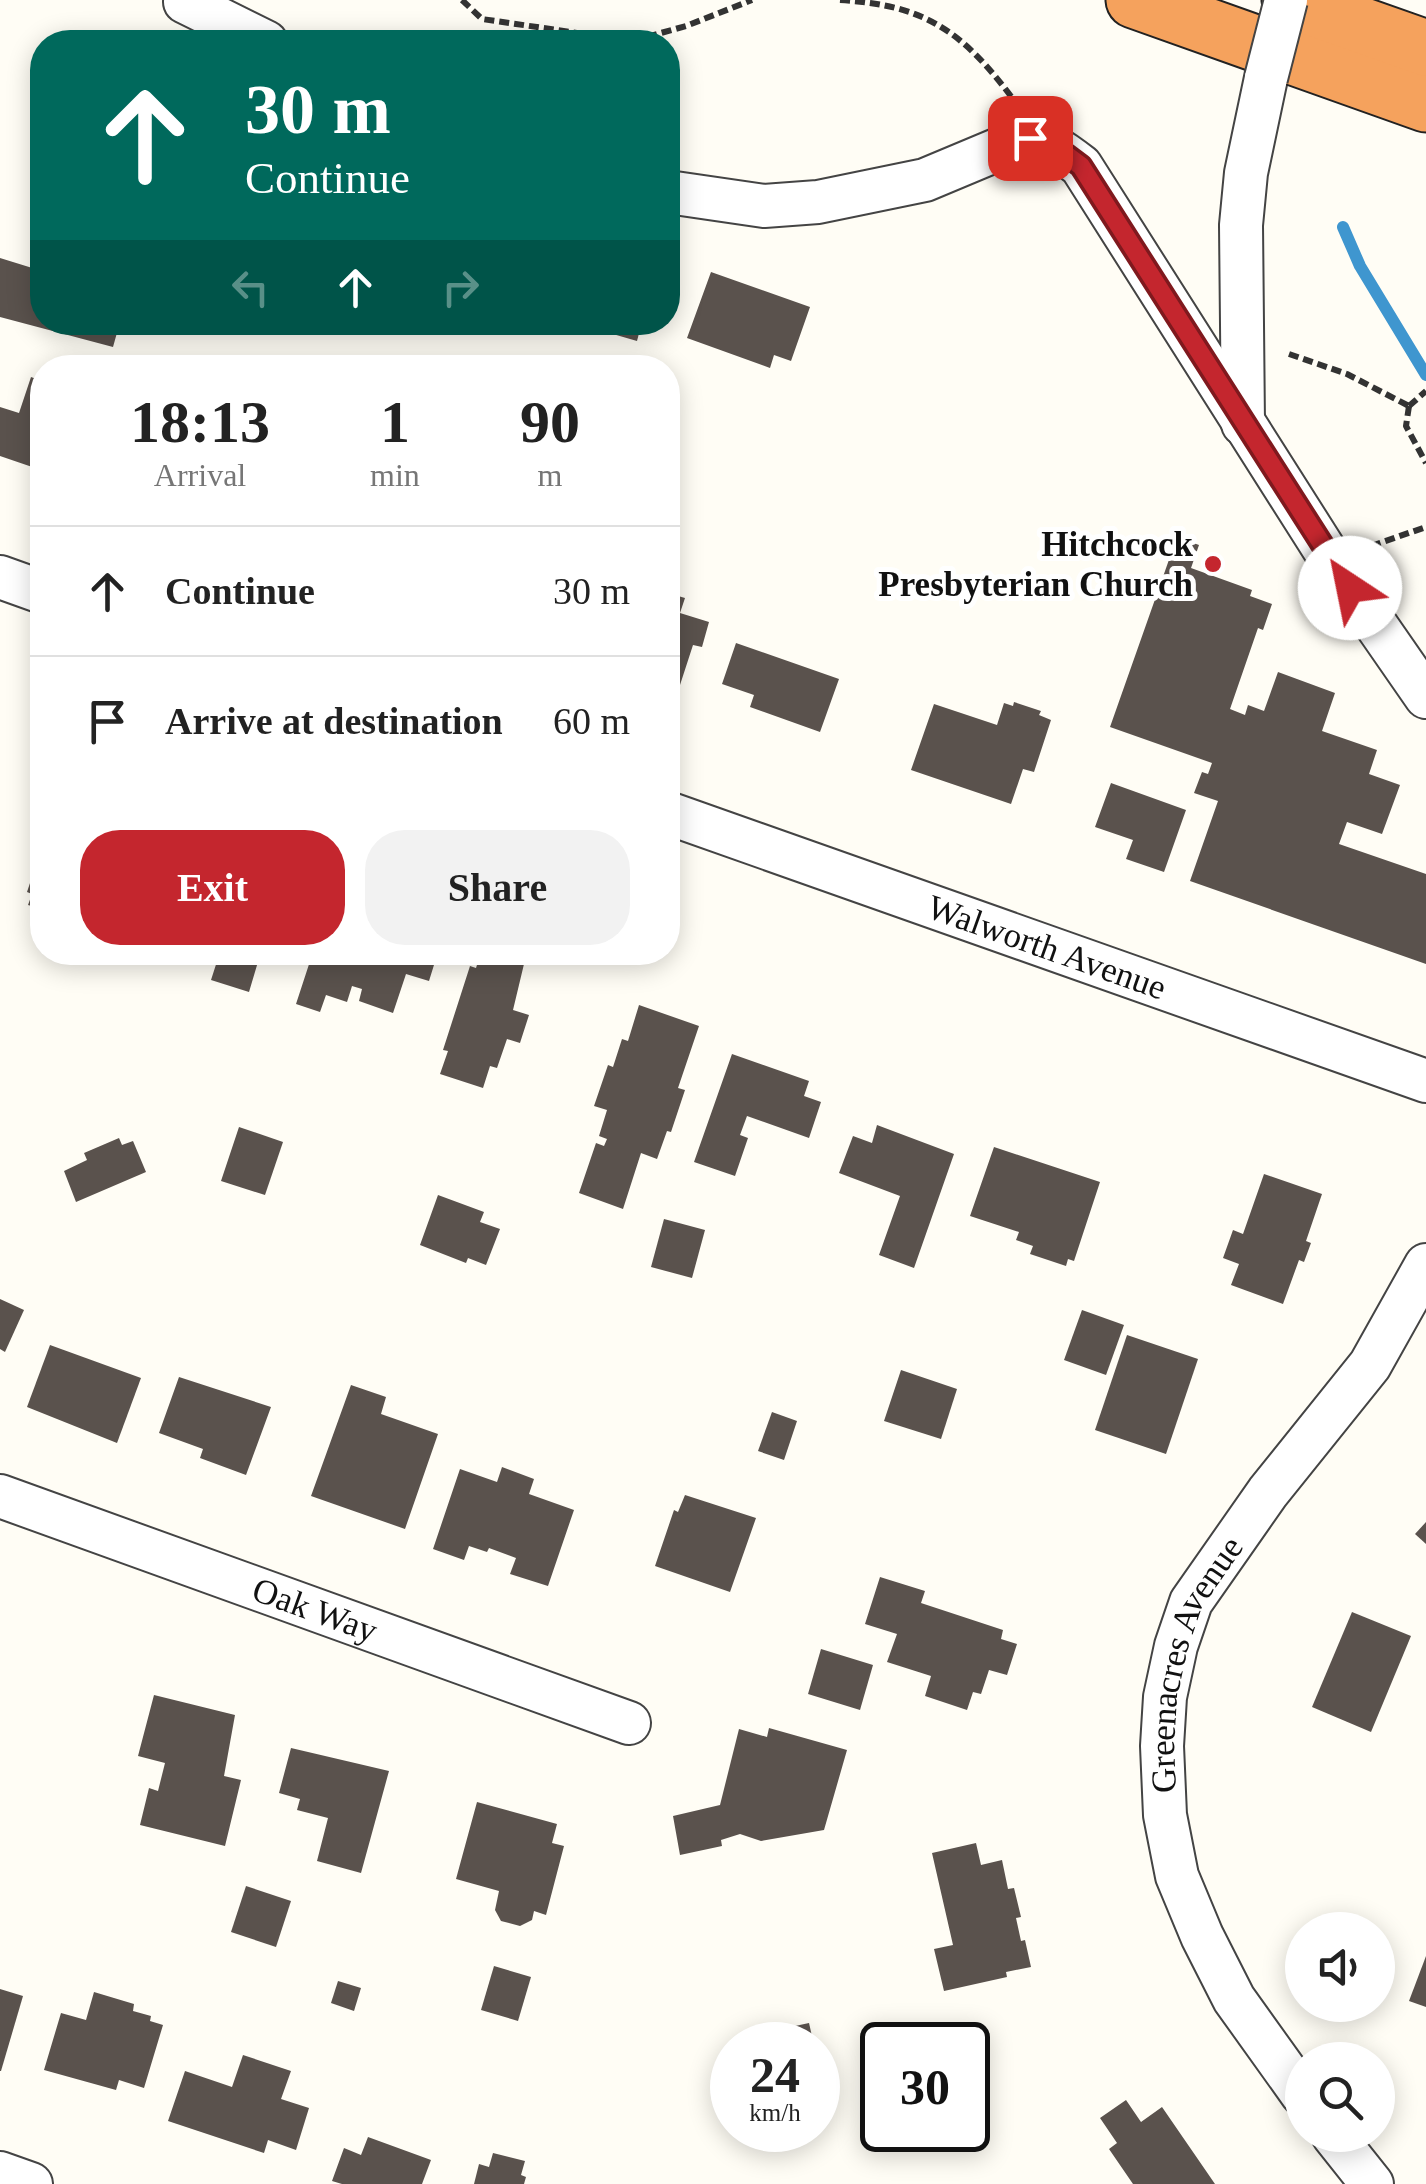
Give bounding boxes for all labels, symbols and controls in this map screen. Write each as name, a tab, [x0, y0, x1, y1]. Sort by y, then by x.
icon: ahead	[80, 70, 210, 200]
text: 30 m	[245, 71, 391, 148]
pin	[988, 96, 1073, 181]
icon: arrive	[1003, 111, 1058, 166]
text: Continue	[245, 153, 410, 203]
icon: left	[223, 260, 278, 315]
icon: ahead	[328, 260, 383, 315]
icon: right	[433, 260, 488, 315]
text: 18:13	[130, 389, 270, 455]
text: 1	[380, 389, 410, 455]
text: 90	[520, 389, 580, 455]
text: Arrival	[154, 457, 246, 493]
text: min	[370, 457, 420, 493]
text: m	[537, 457, 562, 493]
place label: Hitchcock Presbyterian Church	[878, 525, 1194, 604]
position arrow	[1298, 536, 1402, 640]
marker: Hitchcock Presbyterian Church	[1202, 553, 1224, 575]
icon: ahead	[80, 564, 135, 619]
text: Continue	[165, 570, 315, 612]
text: 30 m	[553, 570, 630, 612]
icon: arrive	[80, 694, 135, 749]
text: Arrive at destination	[165, 700, 503, 742]
text: 60 m	[553, 700, 630, 742]
button: Exit	[80, 830, 345, 945]
button: Share	[365, 830, 630, 945]
street label: Walworth Avenue	[923, 887, 1171, 1007]
street label: Greenacres Avenue	[1142, 1529, 1250, 1794]
street label: Oak Way	[247, 1569, 383, 1650]
map controls	[1285, 1912, 1395, 2152]
button: sound	[1285, 1912, 1395, 2022]
speed limit sign: 30	[860, 2022, 990, 2152]
button: search	[1285, 2042, 1395, 2152]
text: 24	[750, 2047, 800, 2103]
text: km/h	[749, 2099, 801, 2126]

